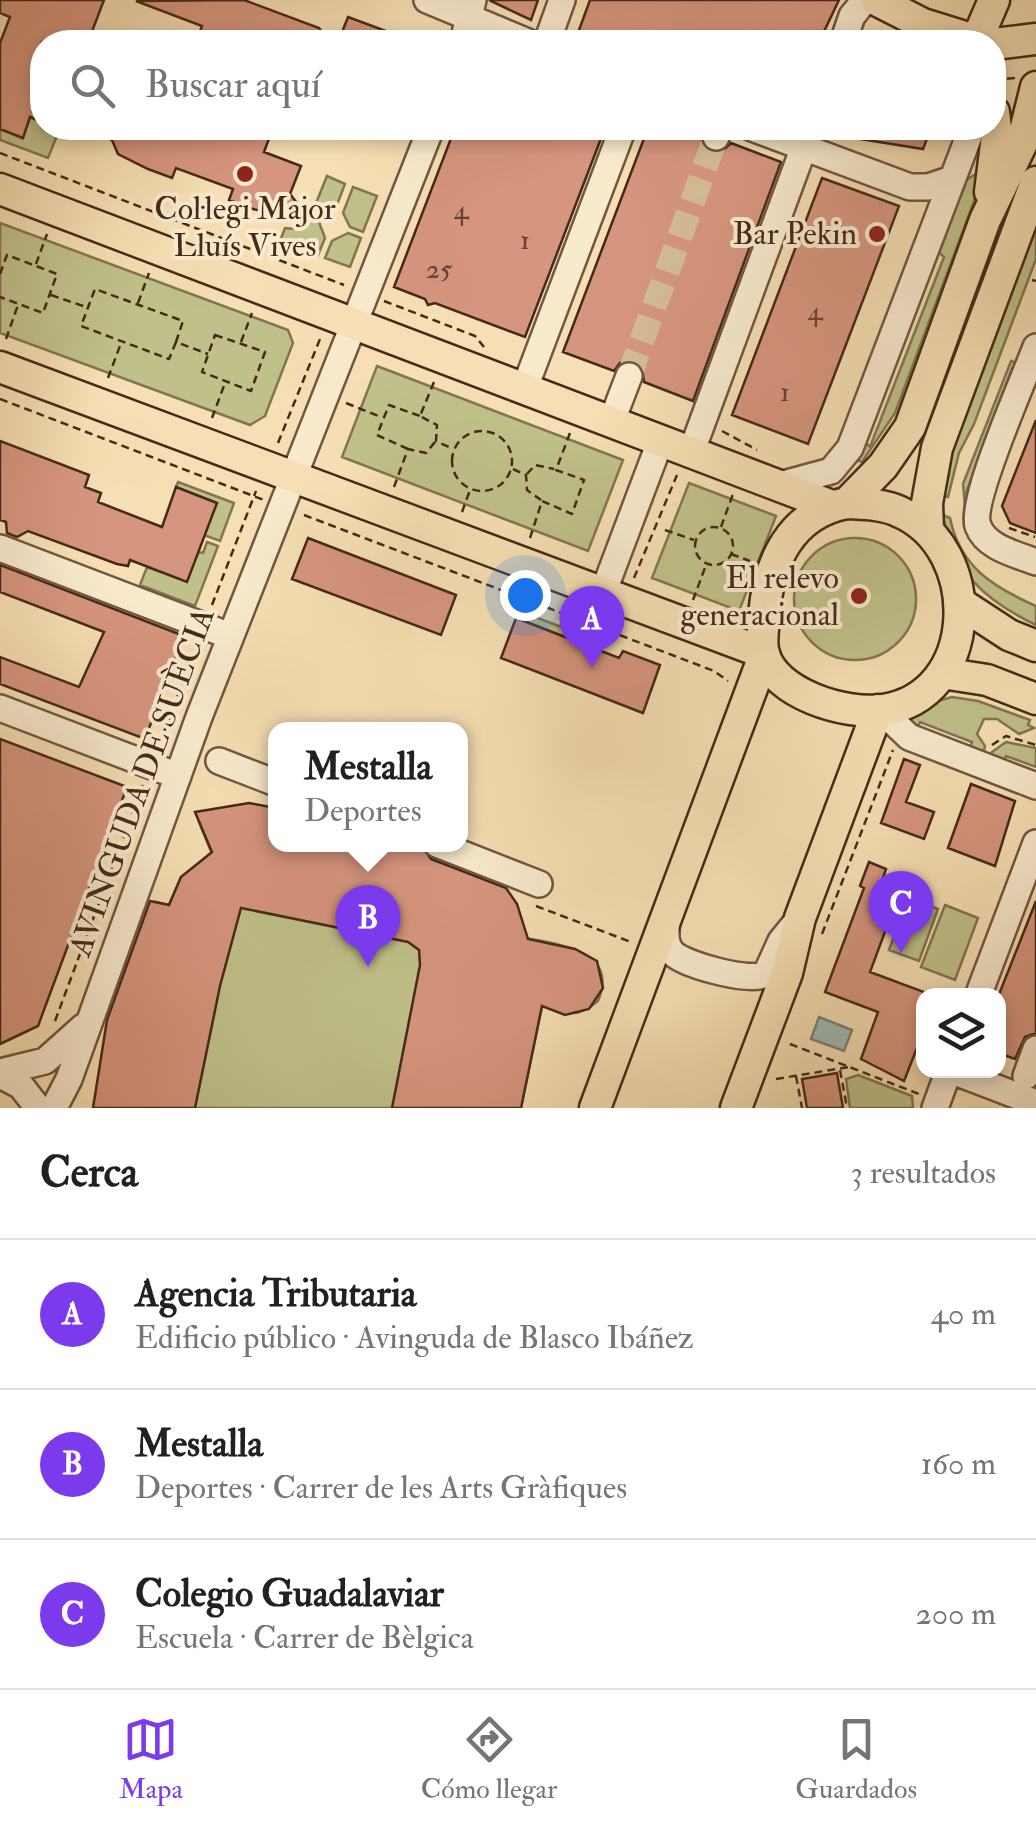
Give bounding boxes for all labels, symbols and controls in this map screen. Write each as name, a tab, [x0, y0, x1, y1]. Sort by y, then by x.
search box	[30, 30, 1006, 140]
icon: search	[65, 58, 120, 113]
text: Buscar aquí	[145, 61, 321, 109]
marker: Col·legi Major Lluís Vives	[234, 163, 256, 185]
place label: Col·legi Major Lluís Vives	[154, 189, 336, 266]
house number: 4	[453, 193, 470, 228]
place label: Bar Pekin	[733, 214, 857, 254]
house number: 1	[520, 223, 530, 258]
marker: Bar Pekin	[866, 223, 888, 245]
house number: 25	[426, 252, 453, 287]
house number: 4	[807, 294, 824, 329]
house number: 1	[780, 375, 790, 410]
place label: El relevo generacional	[680, 558, 839, 635]
your location	[500, 570, 551, 621]
marker: El relevo generacional	[848, 585, 870, 607]
pin: A	[560, 586, 624, 668]
street label: AVINGUDA DE SUÈCIA	[60, 602, 224, 963]
popup	[268, 722, 468, 852]
text: Mestalla	[304, 743, 432, 791]
text: Deportes	[304, 791, 422, 831]
pin: C	[868, 870, 934, 953]
pin: B	[336, 884, 400, 967]
map controls	[916, 988, 1006, 1078]
button: layers	[916, 988, 1006, 1078]
text: Cerca	[40, 1147, 138, 1199]
text: 3 resultados	[851, 1153, 996, 1193]
text: Agencia Tributaria	[135, 1270, 416, 1318]
text: A	[62, 1294, 83, 1334]
text: 40 m	[931, 1294, 996, 1334]
text: Edificio público · Avinguda de Blasco Ibáñez	[135, 1318, 694, 1358]
text: Mestalla	[135, 1420, 263, 1468]
text: B	[62, 1444, 83, 1484]
text: 160 m	[921, 1444, 996, 1484]
text: Deportes · Carrer de les Arts Gràfiques	[135, 1468, 627, 1508]
text: Colegio Guadalaviar	[135, 1570, 444, 1618]
text: C	[61, 1594, 84, 1634]
text: 200 m	[915, 1594, 996, 1634]
text: Escuela · Carrer de Bèlgica	[135, 1618, 474, 1658]
tab: Mapa	[119, 1712, 183, 1807]
tab: Cómo llegar	[421, 1712, 557, 1807]
tab: Guardados	[795, 1712, 917, 1807]

